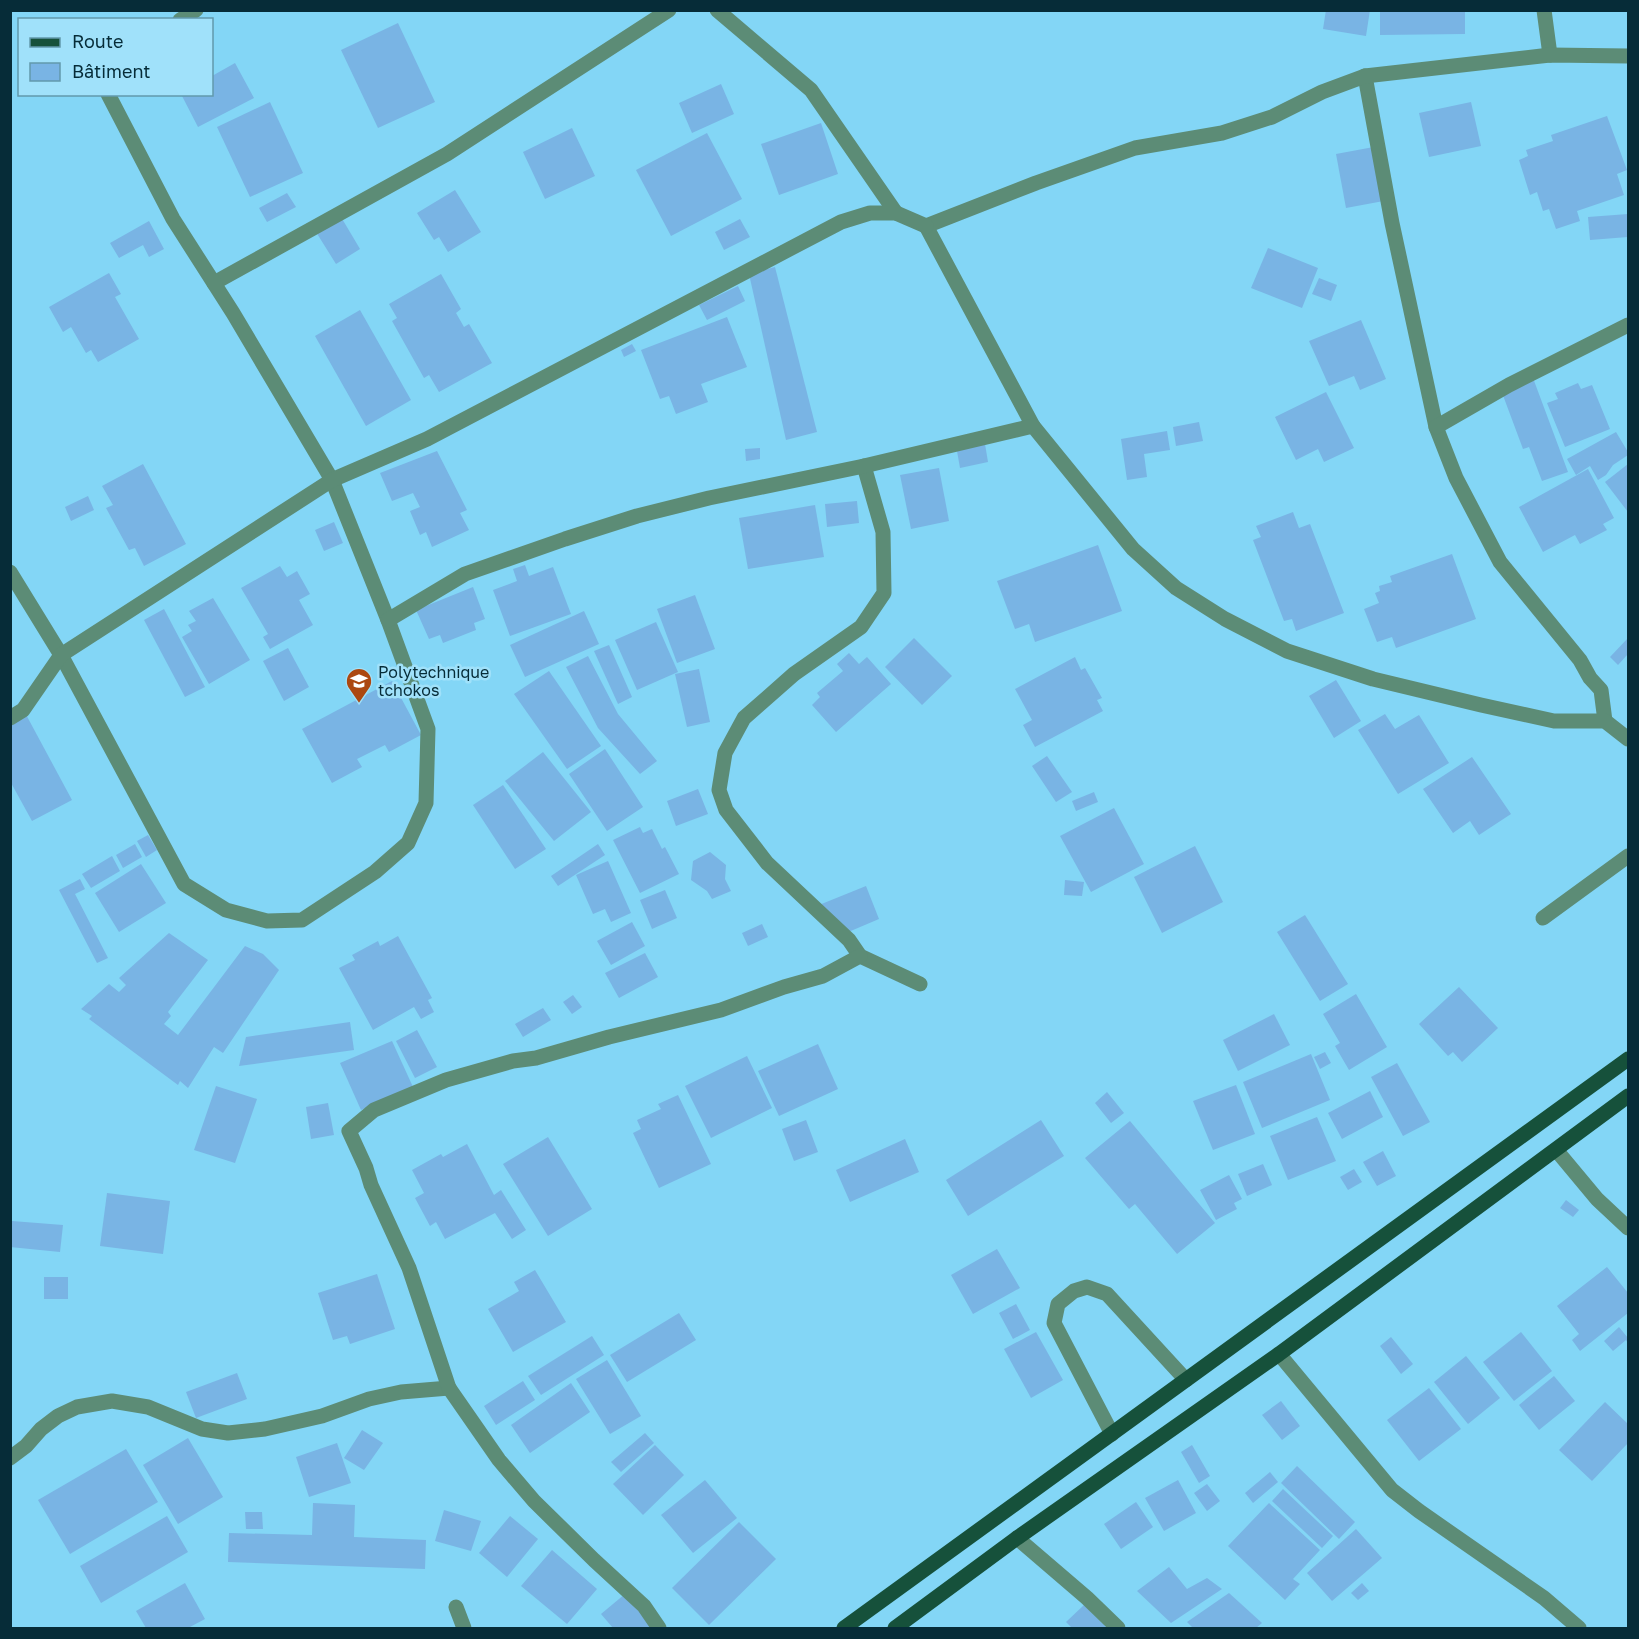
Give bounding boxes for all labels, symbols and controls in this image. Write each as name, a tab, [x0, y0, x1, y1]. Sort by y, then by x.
legend	[18, 18, 213, 96]
text: Route	[72, 30, 123, 52]
text: Bâtiment	[72, 60, 151, 82]
place label: Polytechnique tchokos	[378, 662, 489, 700]
school or university icon: Polytechnique tchokos	[344, 666, 374, 704]

